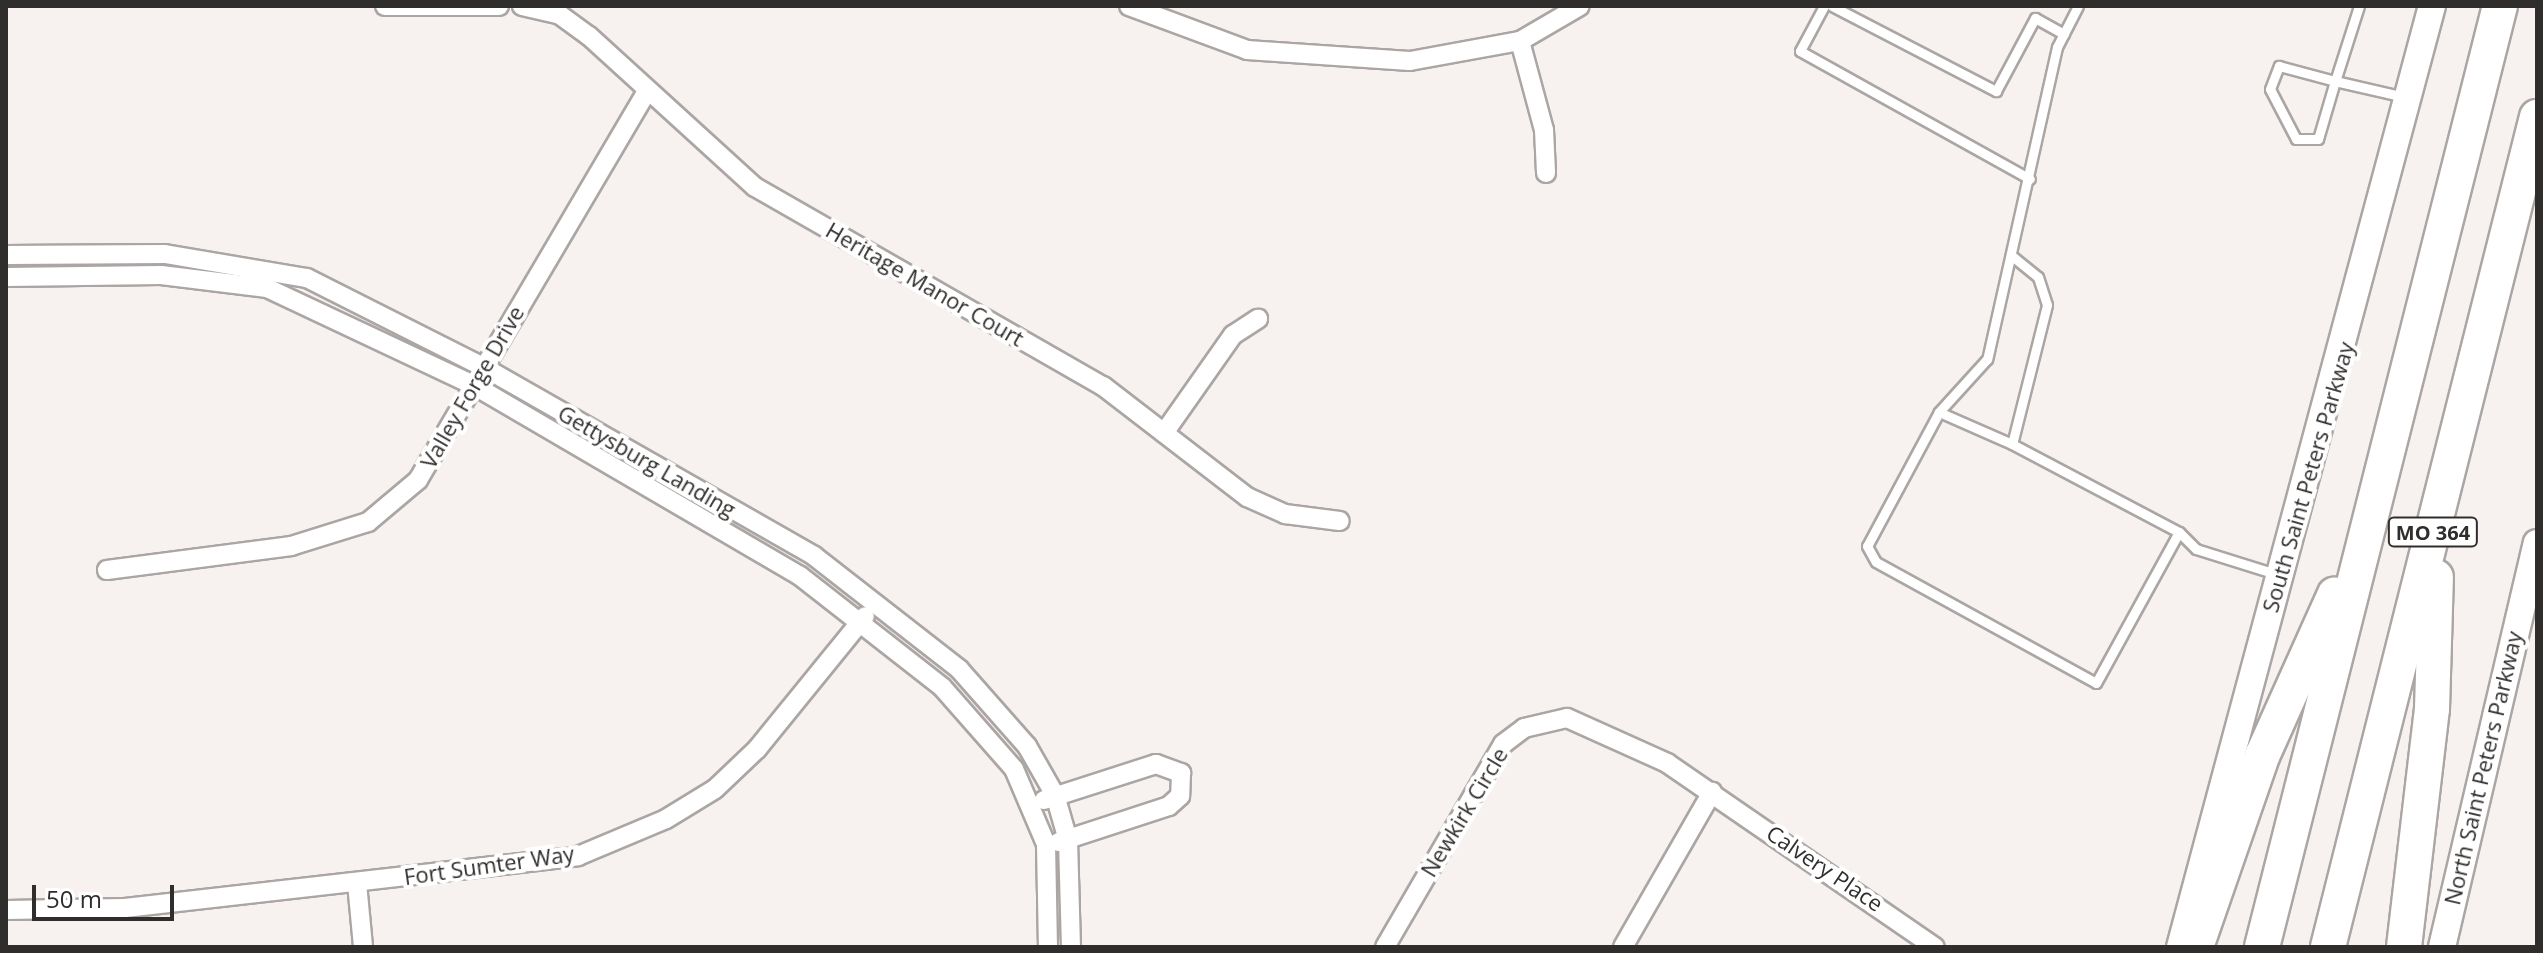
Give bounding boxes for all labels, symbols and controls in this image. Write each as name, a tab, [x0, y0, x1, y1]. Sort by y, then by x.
street label: Heritage Manor Court	[821, 217, 1029, 351]
street label: Valley Forge Drive	[415, 301, 529, 473]
street label: South Saint Peters Parkway	[2257, 339, 2359, 615]
street label: Gettysburg Landing	[553, 399, 741, 523]
road number: MO 364	[2387, 516, 2479, 548]
street label: North Saint Peters Parkway	[2439, 629, 2527, 907]
street label: Newkirk Circle	[1415, 743, 1513, 881]
street label: Calvery Place	[1762, 819, 1888, 917]
street label: Fort Sumter Way	[402, 840, 576, 890]
scale bar	[36, 869, 178, 919]
text: 50 m	[46, 882, 102, 915]

